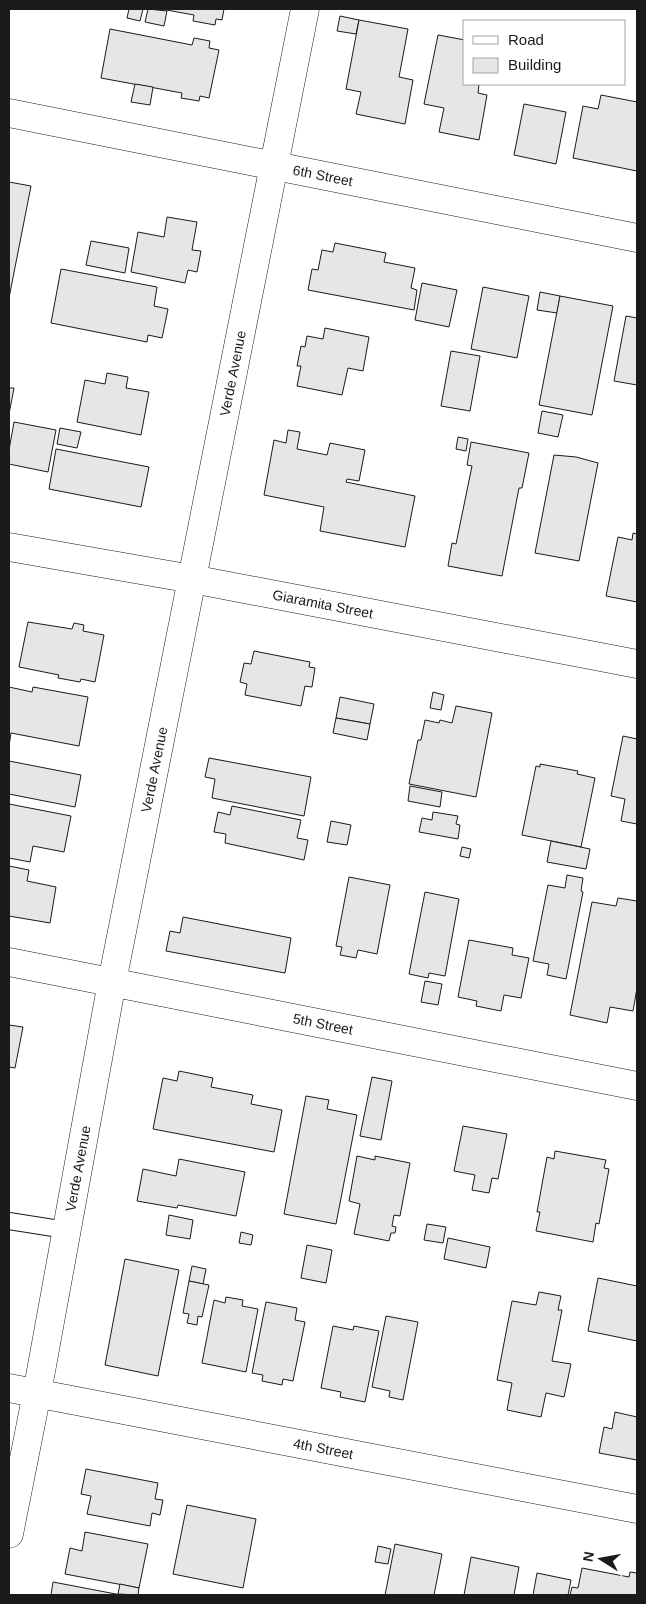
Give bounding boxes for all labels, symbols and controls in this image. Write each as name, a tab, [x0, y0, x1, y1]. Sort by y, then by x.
legend	[463, 20, 626, 85]
text: Road	[508, 31, 544, 48]
text: Building	[508, 56, 561, 73]
street label: 6th Street	[291, 162, 354, 189]
street label: Verde Avenue	[216, 329, 249, 418]
street label: Giaramita Street	[271, 587, 375, 621]
street label: Verde Avenue	[138, 725, 170, 814]
street label: 5th Street	[292, 1010, 354, 1038]
street label: Verde Avenue	[62, 1124, 94, 1213]
street label: 4th Street	[292, 1435, 355, 1462]
north arrow	[576, 1534, 626, 1584]
text: N	[579, 1550, 597, 1563]

